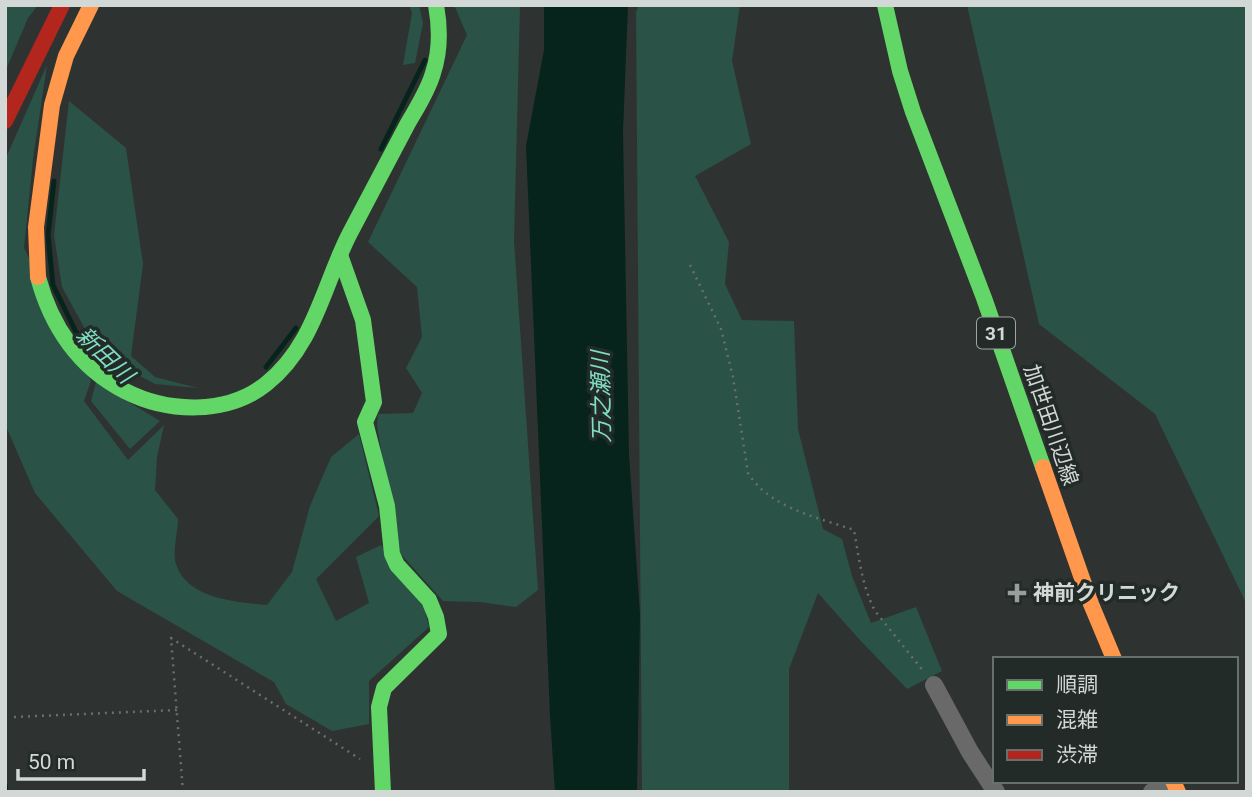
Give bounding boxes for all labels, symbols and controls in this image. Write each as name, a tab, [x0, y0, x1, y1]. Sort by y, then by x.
road number: 31	[977, 318, 1015, 348]
water label: 新田川	[70, 322, 141, 391]
water label: 万之瀬川	[587, 348, 616, 443]
street label: 加世田川辺線	[1019, 362, 1083, 488]
place label: 神前クリニック	[1033, 581, 1180, 605]
marker: 神前クリニック	[1007, 583, 1027, 603]
legend	[993, 657, 1238, 783]
text: 順調	[1056, 673, 1098, 697]
text: 混雑	[1056, 708, 1098, 732]
scale bar	[18, 738, 144, 782]
text: 渋滞	[1056, 743, 1098, 767]
text: 50 m	[28, 750, 75, 774]

